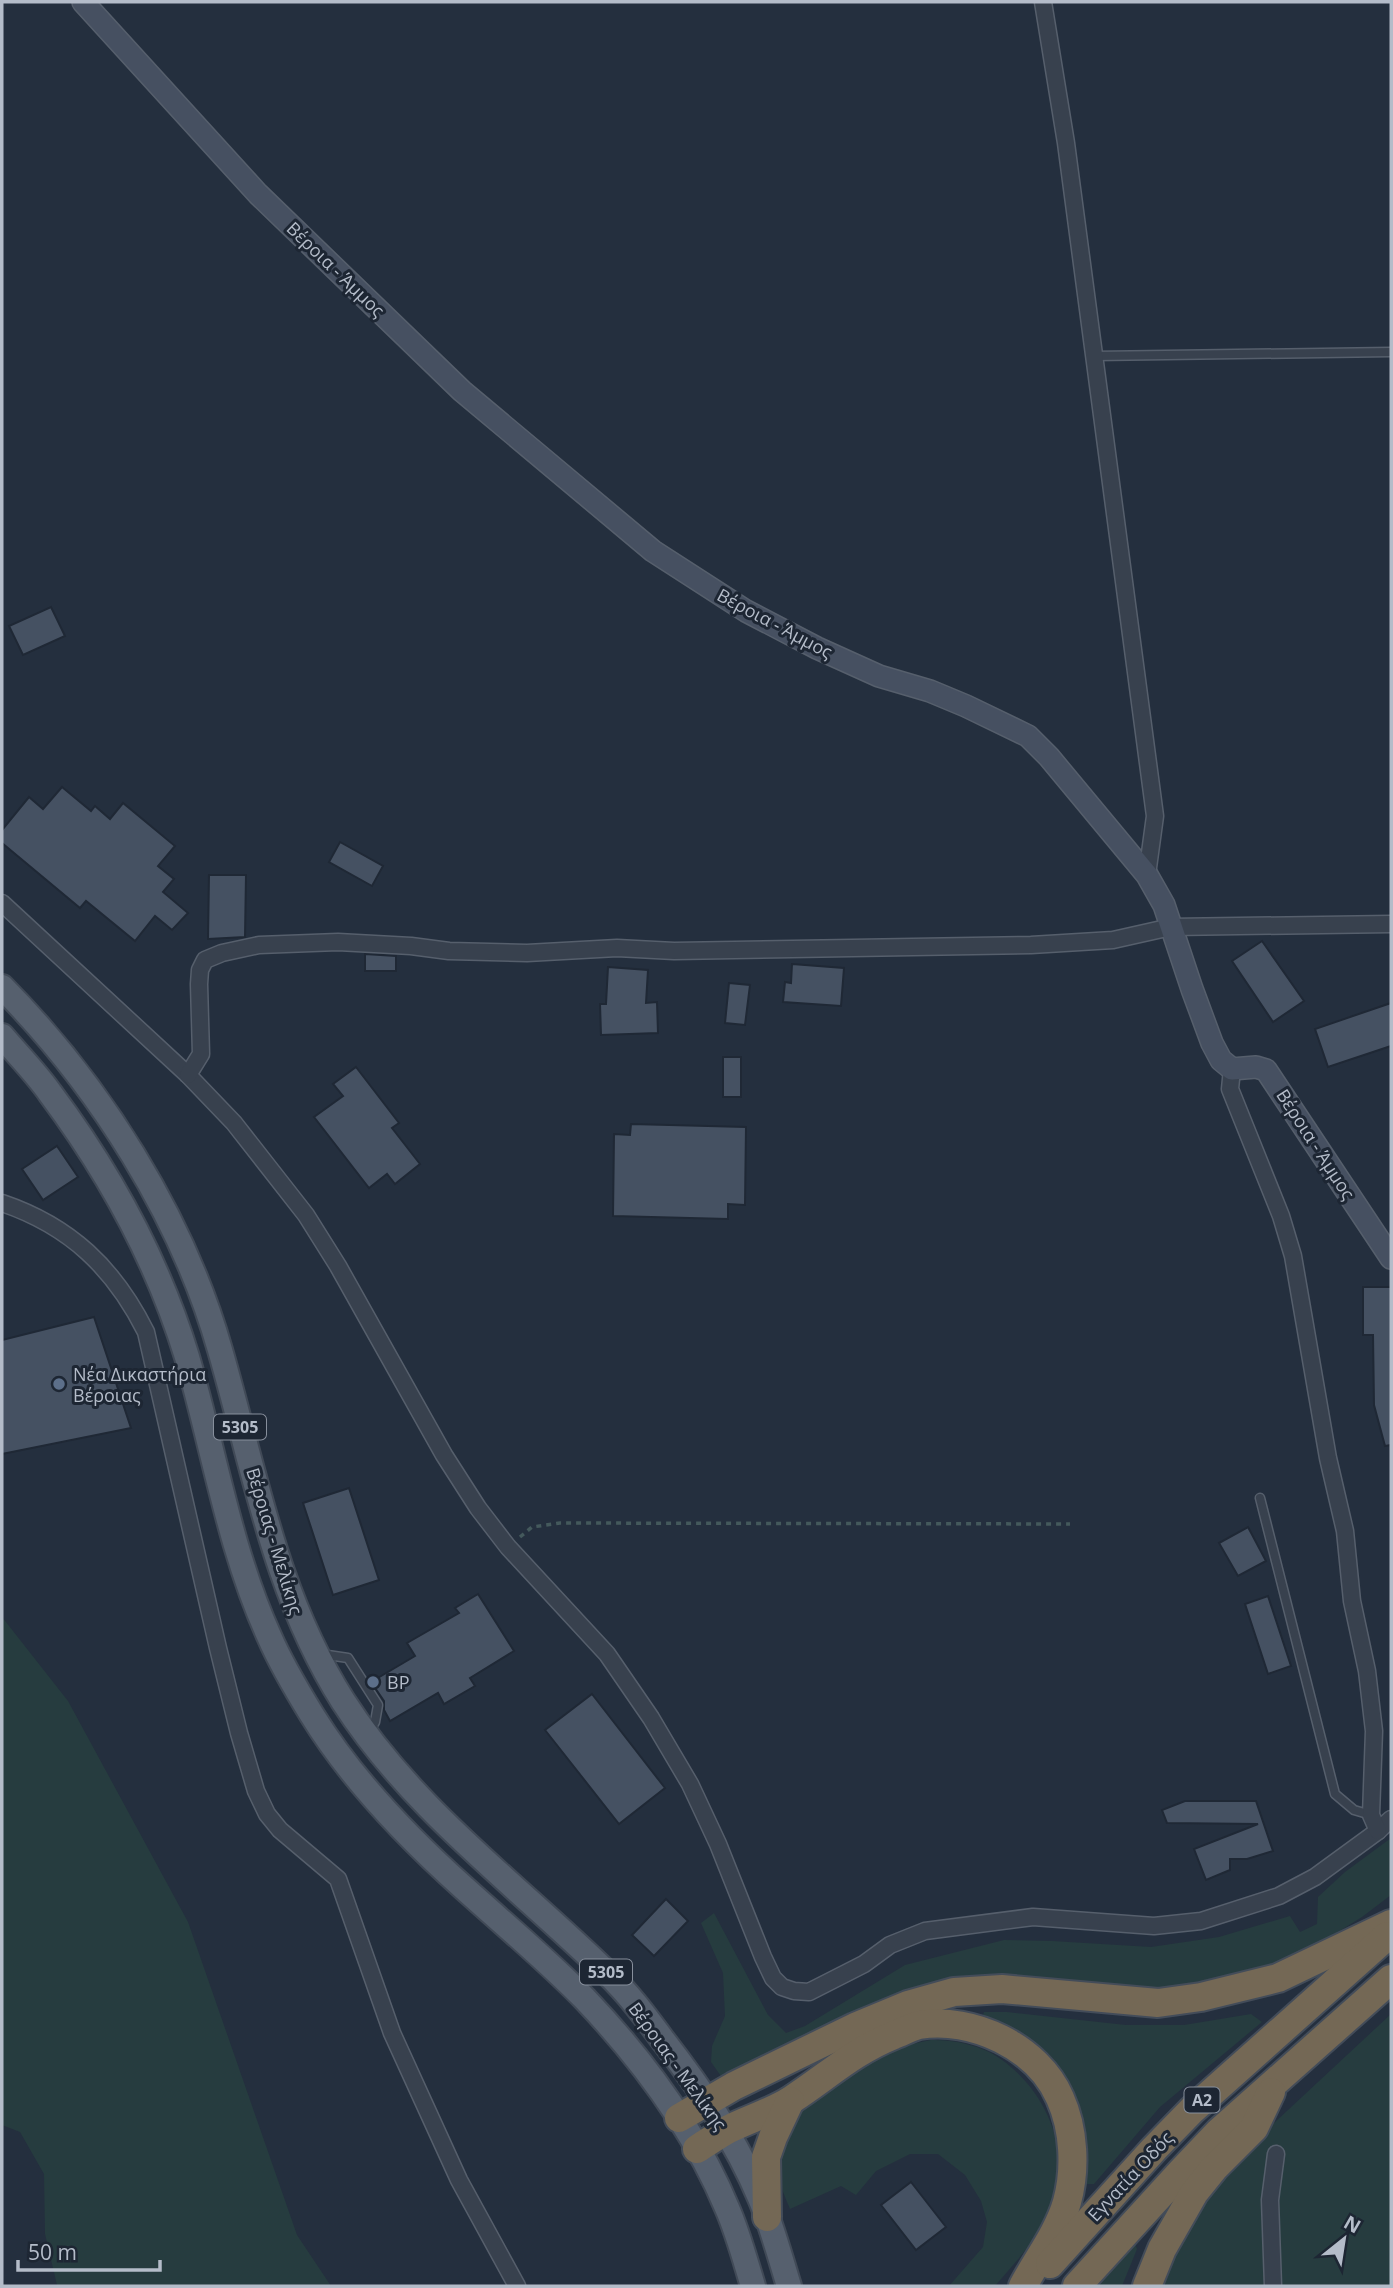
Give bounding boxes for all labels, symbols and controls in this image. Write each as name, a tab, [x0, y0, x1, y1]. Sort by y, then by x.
street label: Βέροια - Άμμος	[282, 216, 390, 322]
street label: Βέροια - Άμμος	[713, 583, 837, 664]
street label: Βέροια - Άμμος	[1271, 1084, 1361, 1204]
place label: Νέα Δικαστήρια Βέροιας	[73, 1362, 206, 1407]
marker: Νέα Δικαστήρια Βέροιας	[51, 1376, 67, 1392]
road number: 5305	[214, 1414, 266, 1440]
street label: Βέροιας - Μελίκης	[241, 1465, 309, 1618]
place label: BP	[387, 1670, 409, 1694]
marker: BP	[365, 1674, 381, 1690]
road number: 5305	[580, 1960, 632, 1984]
street label: Βέροιας - Μελίκης	[623, 1997, 733, 2135]
road number: Α2	[1184, 2088, 1220, 2112]
street label: Εγνατία Οδός	[1082, 2126, 1178, 2226]
north arrow	[1309, 2204, 1379, 2274]
text: N	[1339, 2209, 1366, 2239]
scale bar	[18, 2228, 159, 2272]
text: 50 m	[28, 2238, 77, 2266]

